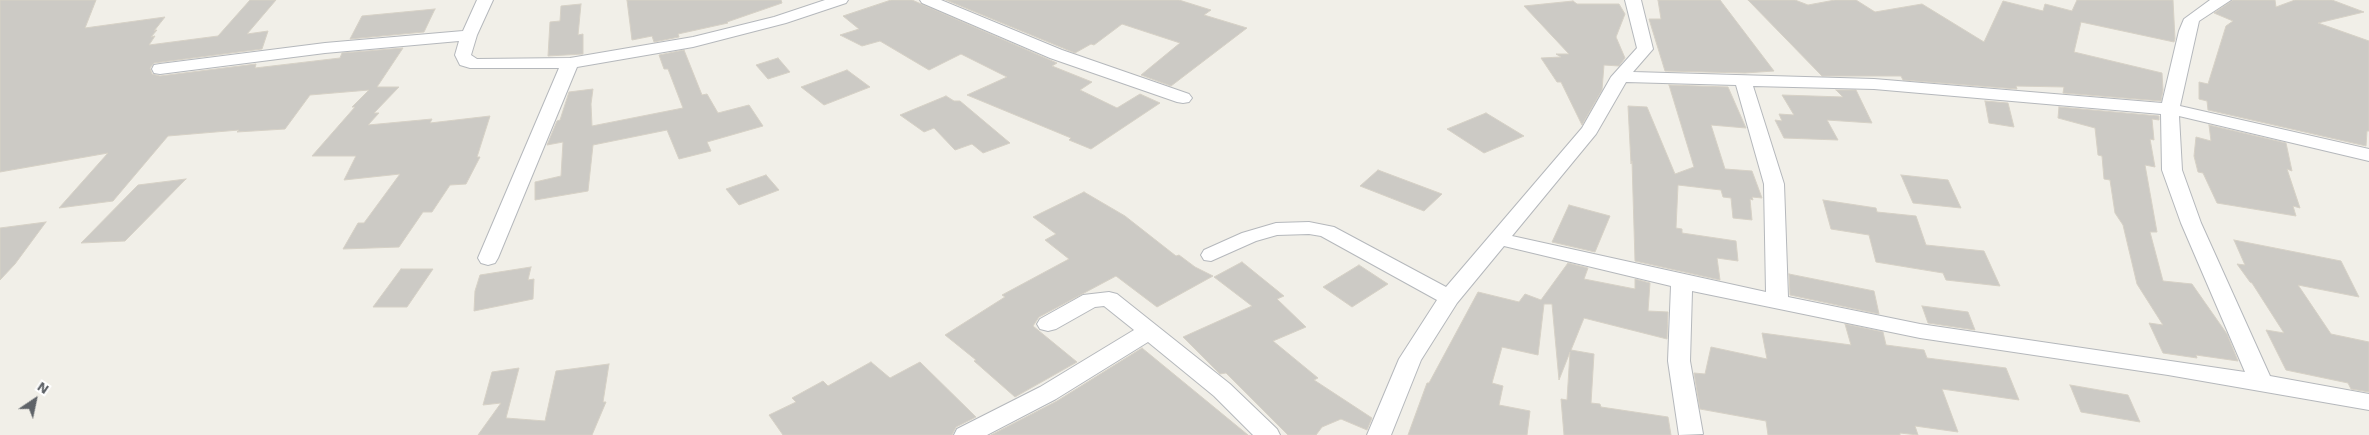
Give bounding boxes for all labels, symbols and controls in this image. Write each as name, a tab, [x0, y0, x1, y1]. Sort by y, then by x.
north arrow	[10, 375, 60, 425]
text: N	[35, 378, 52, 397]

